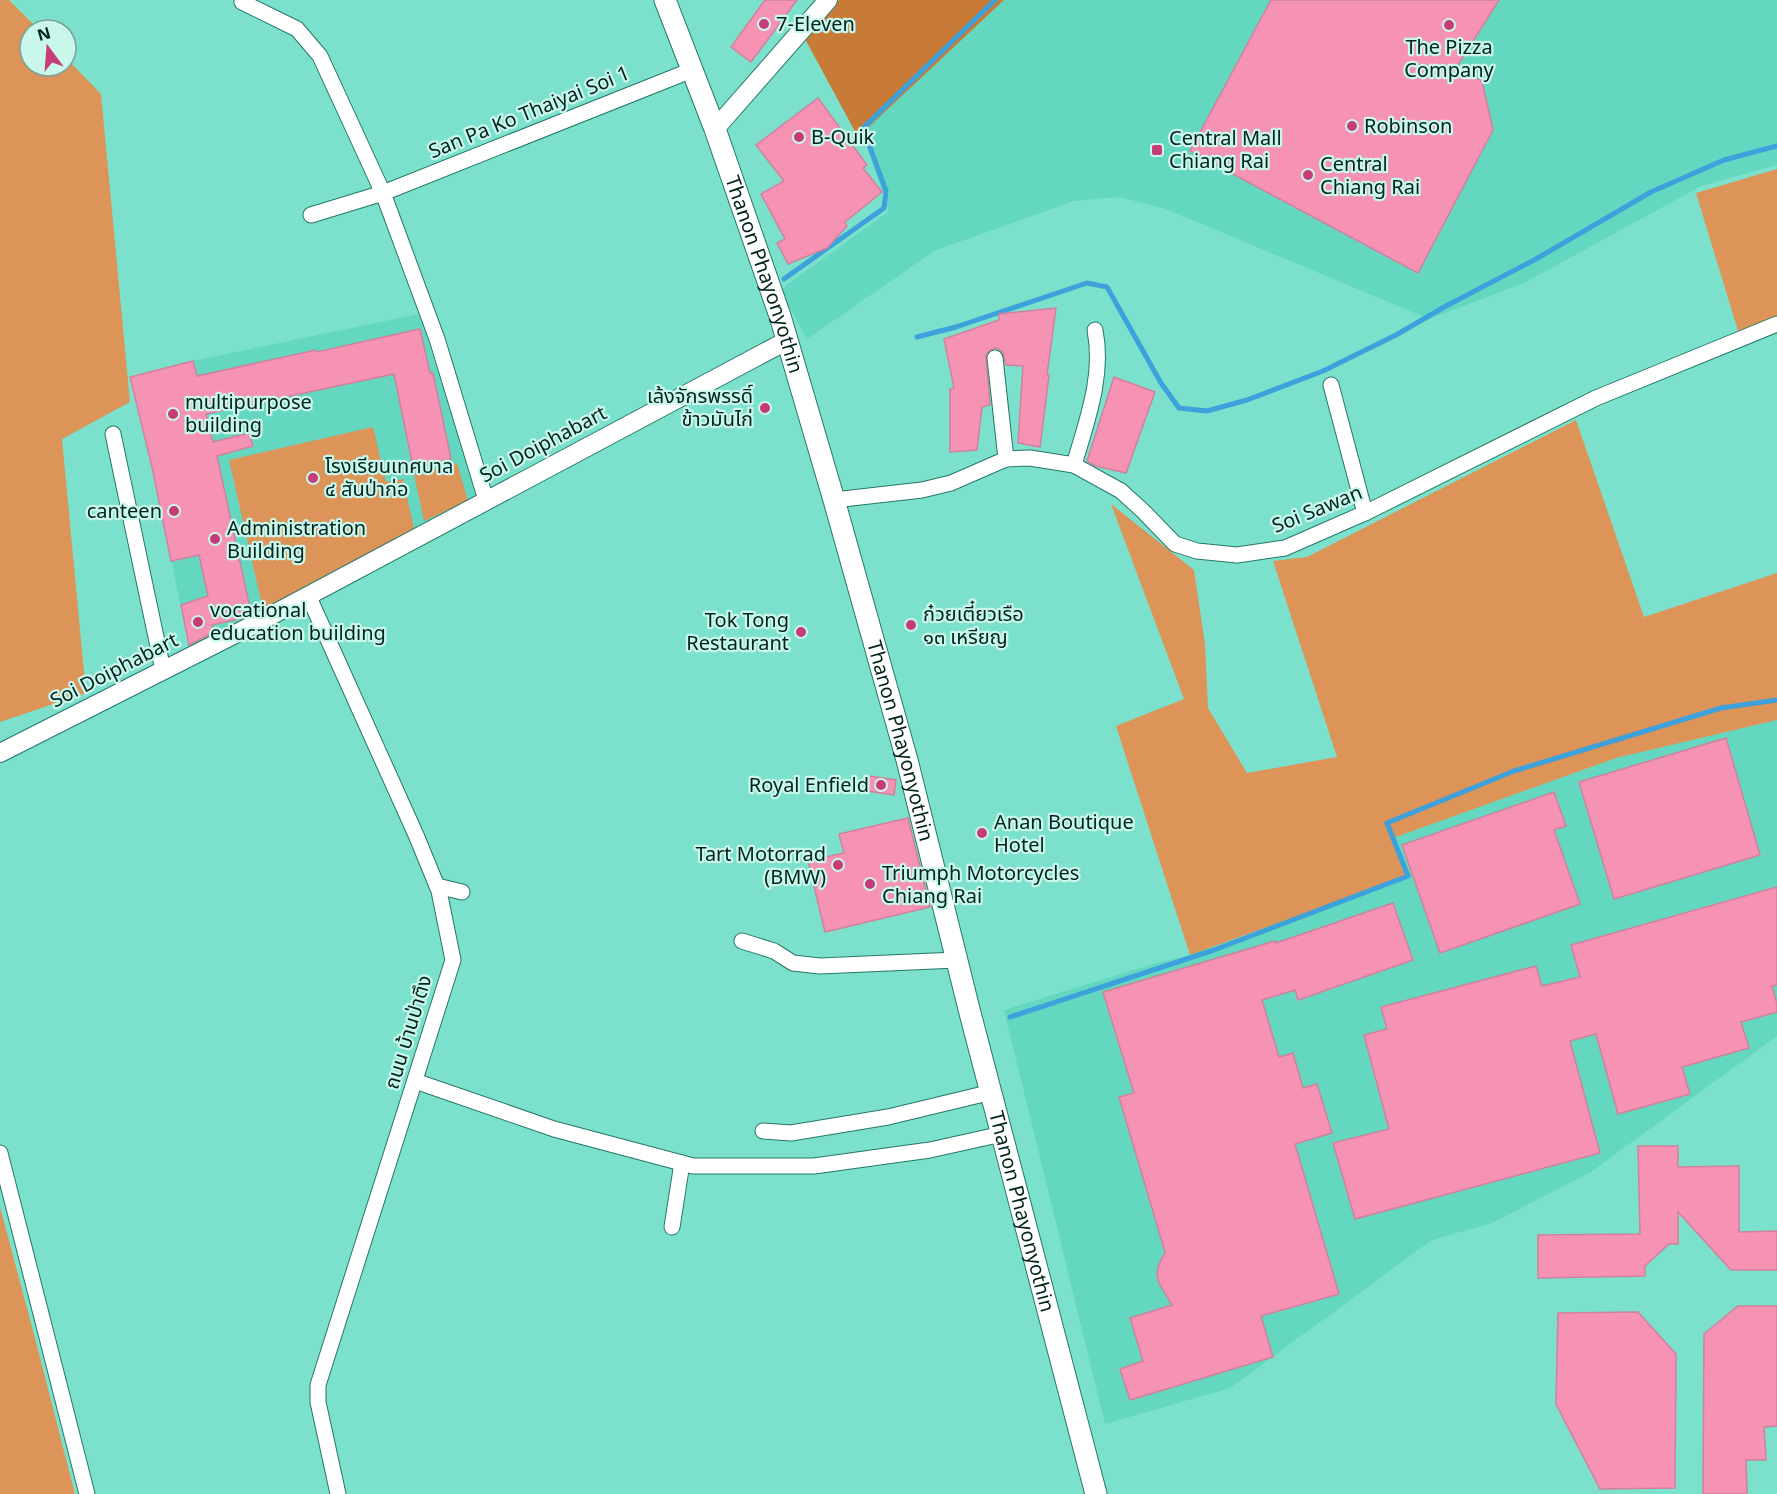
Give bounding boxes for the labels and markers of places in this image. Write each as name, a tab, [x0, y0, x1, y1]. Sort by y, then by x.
place label: 7-Eleven	[776, 10, 855, 37]
marker: 7-Eleven	[757, 17, 771, 31]
marker: The Pizza Company	[1442, 18, 1456, 32]
place label: The Pizza Company	[1404, 33, 1495, 83]
place label: Robinson	[1364, 112, 1452, 139]
marker: Robinson	[1345, 119, 1359, 133]
place label: B-Quik	[811, 123, 875, 150]
place label: Central Mall Chiang Rai	[1169, 124, 1282, 174]
marker: B-Quik	[792, 130, 806, 144]
marker: Central Mall Chiang Rai	[1150, 143, 1164, 157]
place label: Central Chiang Rai	[1320, 150, 1420, 200]
marker: Central Chiang Rai	[1301, 168, 1315, 182]
place label: เล้งจักรพรรดิ์ ข้าวมันไก่	[647, 382, 753, 432]
place label: multipurpose building	[185, 388, 312, 438]
marker: เล้งจักรพรรดิ์ ข้าวมันไก่	[758, 401, 772, 415]
marker: multipurpose building	[166, 407, 180, 421]
place label: โรงเรียนเทศบาล ๔ สันป่าก่อ	[325, 452, 453, 502]
marker: โรงเรียนเทศบาล ๔ สันป่าก่อ	[306, 471, 320, 485]
place label: canteen	[87, 497, 162, 524]
marker: canteen	[167, 504, 181, 518]
place label: Administration Building	[227, 514, 366, 564]
marker: Administration Building	[208, 532, 222, 546]
place label: vocational education building	[210, 596, 386, 646]
place label: ก๋วยเตี๋ยวเรือ ๑๓ เหรียญ	[923, 600, 1024, 650]
place label: Tok Tong Restaurant	[686, 606, 789, 656]
marker: vocational education building	[191, 615, 205, 629]
marker: ก๋วยเตี๋ยวเรือ ๑๓ เหรียญ	[904, 618, 918, 632]
marker: Tok Tong Restaurant	[794, 625, 808, 639]
place label: Royal Enfield	[749, 771, 869, 798]
marker: Royal Enfield	[874, 778, 888, 792]
place label: Anan Boutique Hotel	[994, 808, 1134, 858]
marker: Anan Boutique Hotel	[975, 826, 989, 840]
place label: Tart Motorrad (BMW)	[695, 840, 826, 890]
marker: Tart Motorrad (BMW)	[831, 858, 845, 872]
place label: Triumph Motorcycles Chiang Rai	[882, 859, 1079, 909]
marker: Triumph Motorcycles Chiang Rai	[863, 877, 877, 891]

